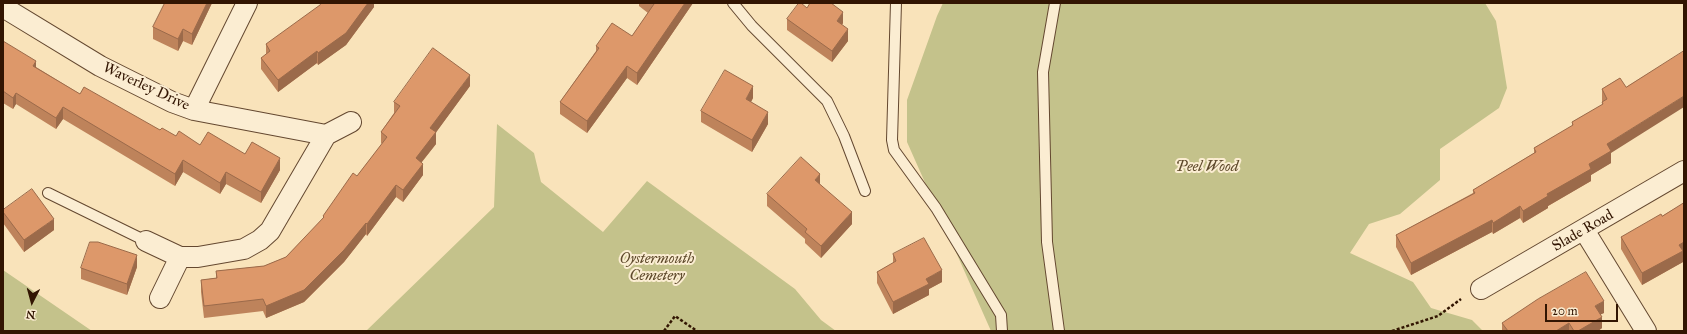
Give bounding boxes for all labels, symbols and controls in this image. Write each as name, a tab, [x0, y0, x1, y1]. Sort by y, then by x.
street label: Waverley Drive	[100, 59, 192, 115]
park label: Peel Wood	[1176, 158, 1238, 176]
street label: Slade Road	[1549, 206, 1617, 256]
park label: Oystermouth Cemetery	[620, 250, 694, 285]
north arrow	[12, 282, 52, 322]
scale bar	[1547, 296, 1620, 322]
text: 20 m	[1552, 304, 1578, 318]
text: N	[25, 307, 36, 321]

